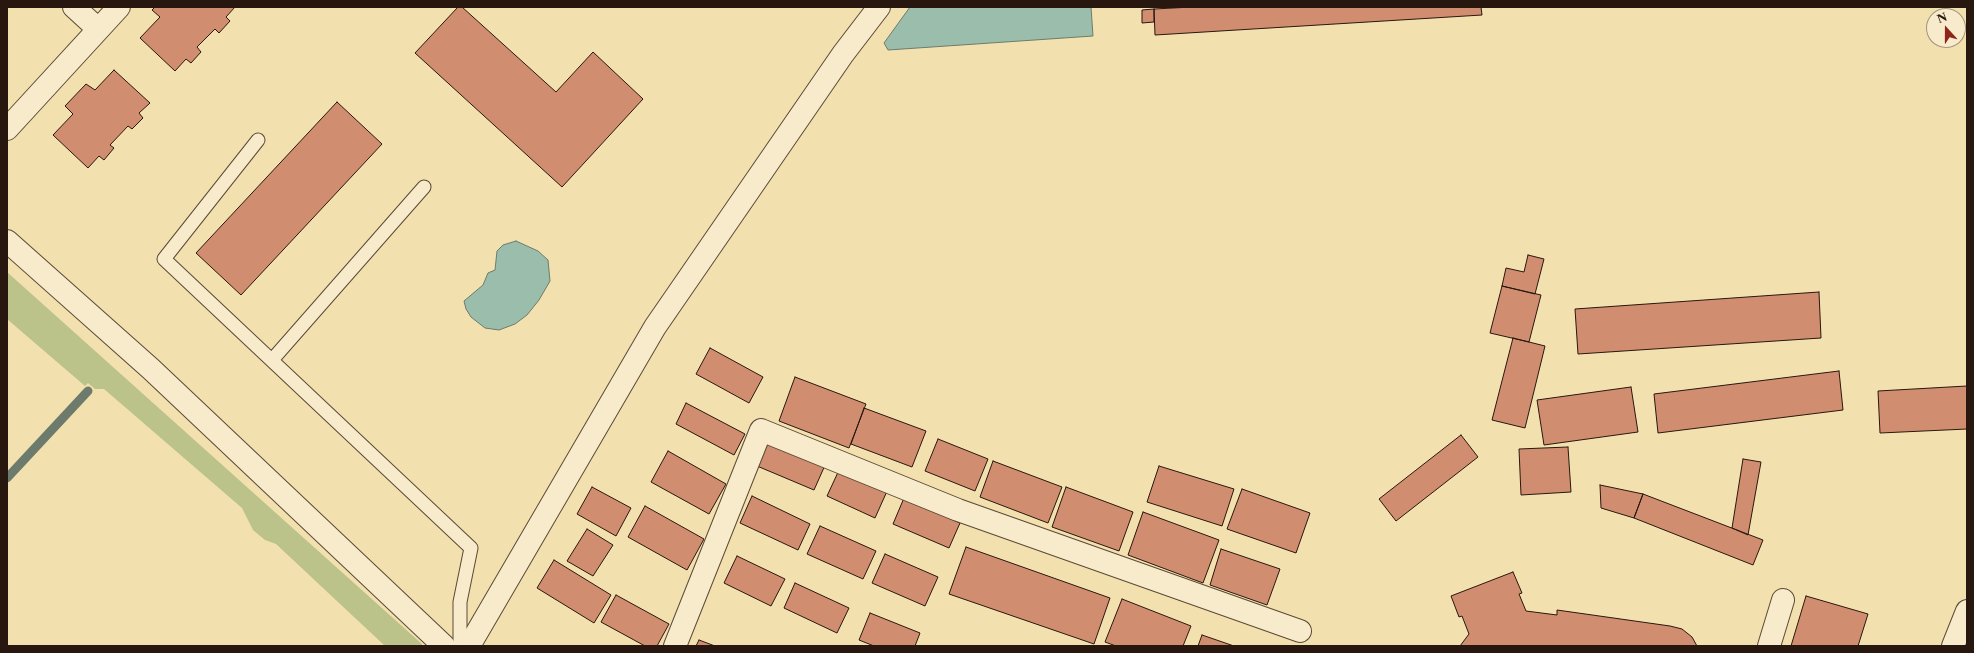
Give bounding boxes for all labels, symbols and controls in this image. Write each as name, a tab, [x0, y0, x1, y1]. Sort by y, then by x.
north arrow	[1926, 8, 1966, 48]
text: N	[1935, 9, 1949, 26]

